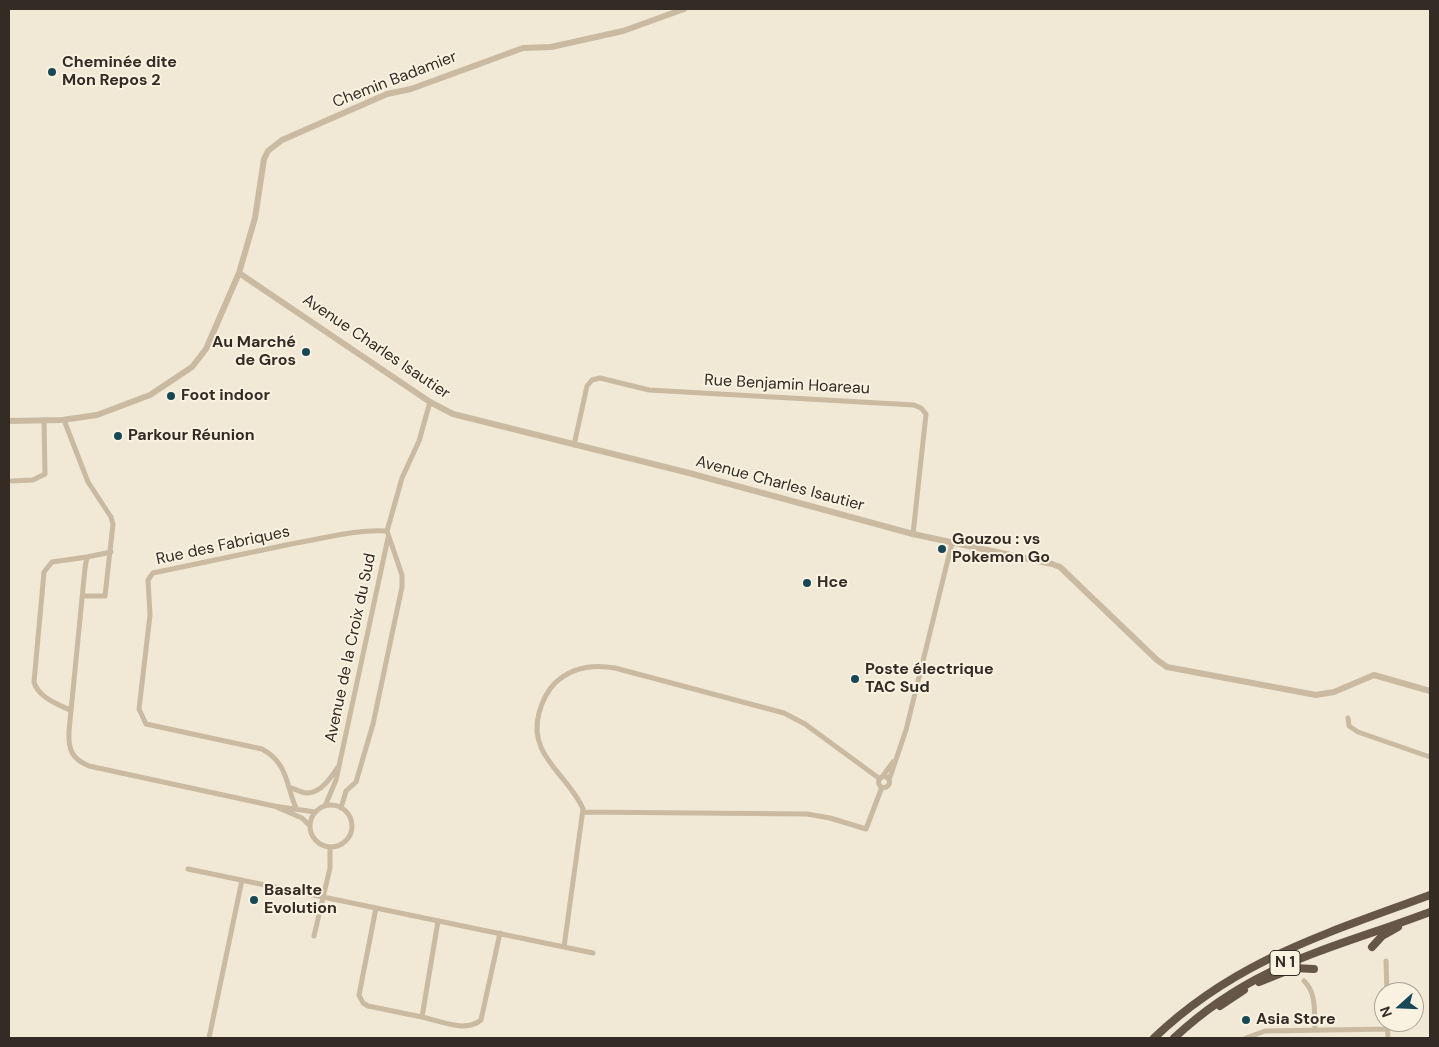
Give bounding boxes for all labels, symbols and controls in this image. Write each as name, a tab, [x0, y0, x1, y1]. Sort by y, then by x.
street label: Chemin Badamier	[330, 47, 460, 113]
place label: Cheminée dite Mon Repos 2	[62, 53, 177, 91]
marker: Cheminée dite Mon Repos 2	[46, 66, 58, 78]
street label: Avenue Charles Isautier	[299, 290, 453, 404]
place label: Au Marché de Gros	[212, 333, 296, 371]
marker: Au Marché de Gros	[300, 346, 312, 358]
street label: Rue Benjamin Hoareau	[704, 371, 870, 399]
place label: Foot indoor	[181, 386, 270, 406]
marker: Foot indoor	[165, 390, 177, 402]
place label: Parkour Réunion	[128, 426, 255, 446]
marker: Parkour Réunion	[112, 430, 124, 442]
street label: Avenue Charles Isautier	[694, 452, 866, 516]
street label: Rue des Fabriques	[154, 522, 292, 570]
place label: Gouzou : vs Pokemon Go	[952, 530, 1050, 568]
marker: Gouzou : vs Pokemon Go	[936, 543, 948, 555]
street label: Avenue de la Croix du Sud	[322, 552, 380, 744]
place label: Hce	[817, 573, 848, 593]
marker: Hce	[801, 577, 813, 589]
place label: Poste électrique TAC Sud	[865, 660, 994, 698]
marker: Poste électrique TAC Sud	[849, 673, 861, 685]
place label: Basalte Evolution	[264, 881, 337, 919]
marker: Basalte Evolution	[248, 894, 260, 906]
road number: N 1	[1270, 950, 1300, 976]
north arrow	[1374, 982, 1424, 1032]
text: N	[1376, 1004, 1396, 1020]
place label: Asia Store	[1256, 1010, 1336, 1030]
marker: Asia Store	[1240, 1014, 1252, 1026]

